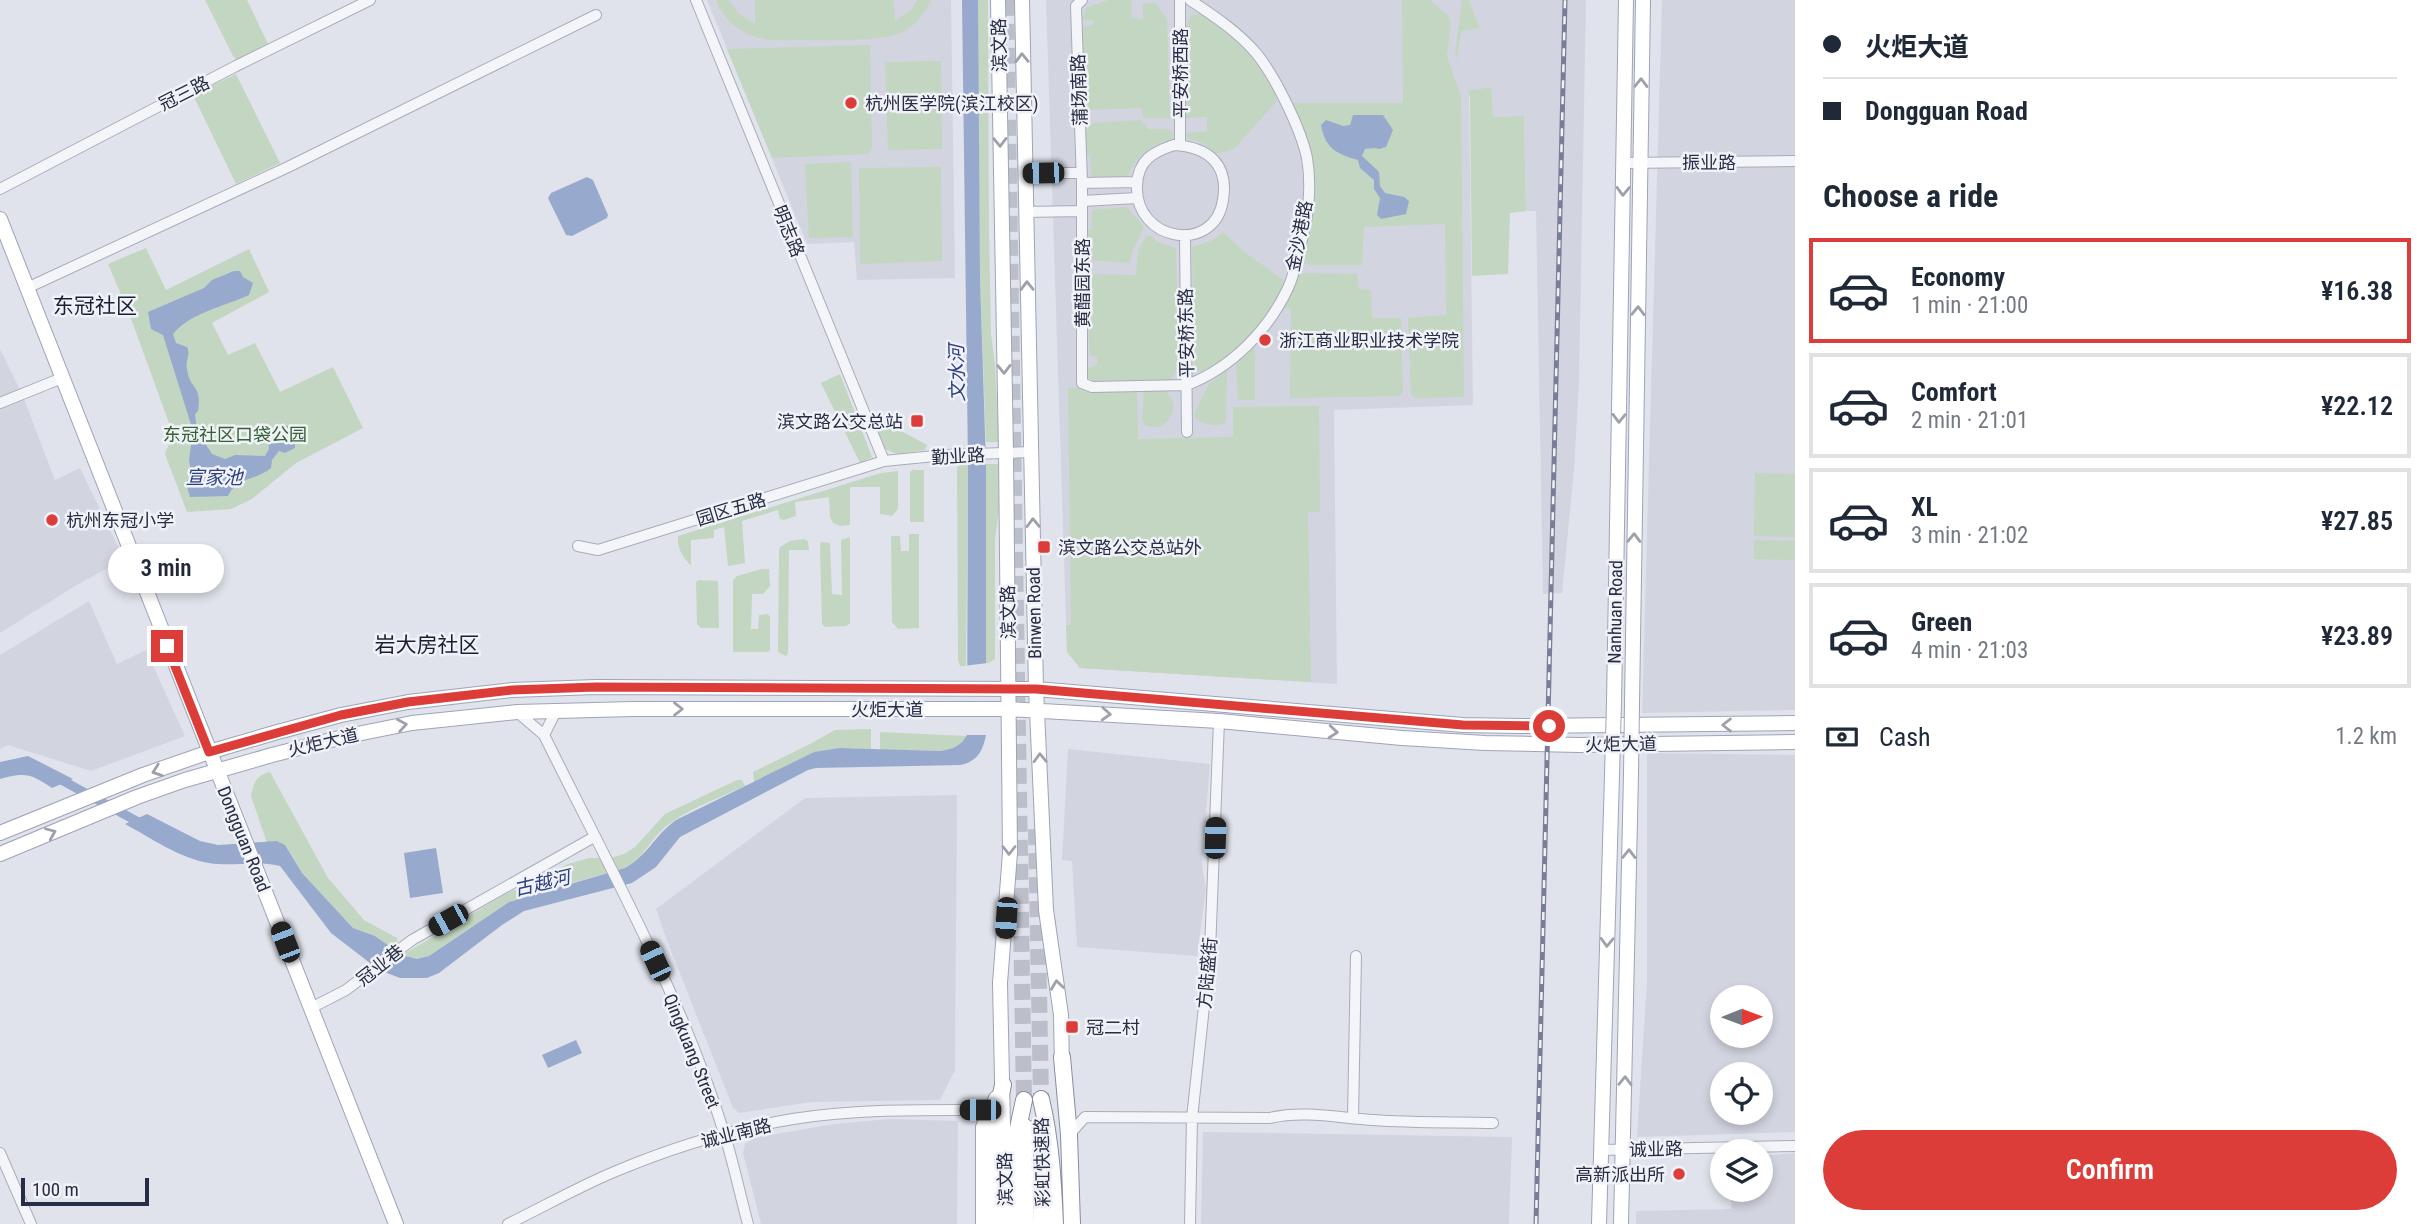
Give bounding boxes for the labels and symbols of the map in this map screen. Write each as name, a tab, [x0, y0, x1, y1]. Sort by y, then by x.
street label: 滨文路	[988, 18, 1010, 72]
street label: 平安桥西路	[1170, 28, 1191, 118]
one-way arrow	[1015, 53, 1030, 64]
street label: 蒲场南路	[1067, 54, 1091, 126]
street label: 冠三路	[155, 71, 213, 115]
one-way arrow	[1634, 77, 1649, 88]
place label: 杭州医学院(滨江校区)	[865, 93, 1038, 115]
marker: 杭州医学院(滨江校区)	[843, 95, 859, 111]
one-way arrow	[992, 137, 1008, 147]
street label: 振业路	[1682, 152, 1736, 173]
car	[1022, 162, 1065, 184]
one-way arrow	[1615, 186, 1631, 196]
street label: 金沙港路	[1282, 199, 1316, 273]
street label: 明志路	[769, 202, 809, 260]
street label: 黄醋园东路	[1072, 238, 1093, 328]
one-way arrow	[1019, 280, 1035, 291]
street label: 平安桥东路	[1175, 288, 1197, 378]
district label: 东冠社区	[53, 294, 137, 318]
one-way arrow	[1630, 305, 1646, 315]
place label: 浙江商业职业技术学院	[1279, 330, 1459, 351]
marker: 浙江商业职业技术学院	[1257, 332, 1273, 348]
water label: 文水河	[945, 340, 969, 402]
one-way arrow	[997, 364, 1012, 375]
place label: 滨文路公交总站	[777, 411, 903, 432]
marker: 滨文路公交总站	[909, 413, 925, 429]
one-way arrow	[1611, 413, 1627, 424]
park label: 东冠社区口袋公园	[163, 424, 307, 445]
street label: 勤业路	[930, 444, 986, 468]
water label: 宣家池	[185, 466, 244, 489]
street label: 园区五路	[694, 488, 768, 530]
place label: 杭州东冠小学	[66, 510, 174, 531]
marker: 杭州东冠小学	[44, 512, 60, 528]
one-way arrow	[1025, 517, 1040, 528]
one-way arrow	[1627, 532, 1642, 543]
place label: 滨文路公交总站外	[1058, 537, 1202, 558]
marker: 滨文路公交总站外	[1036, 539, 1052, 555]
callout: 3 min	[109, 544, 225, 594]
street label: Nanhuan Road	[1604, 560, 1626, 664]
street label: Binwen Road	[1023, 567, 1045, 659]
street label: 滨文路	[997, 585, 1019, 639]
route end	[151, 630, 183, 662]
district label: 岩大房社区	[375, 633, 480, 657]
street label: 火炬大道	[851, 699, 923, 720]
one-way arrow	[673, 701, 683, 717]
one-way arrow	[1101, 706, 1112, 721]
route start	[1533, 710, 1565, 742]
one-way arrow	[1721, 717, 1732, 732]
one-way arrow	[396, 718, 408, 733]
street label: 火炬大道	[286, 724, 360, 760]
one-way arrow	[1328, 724, 1339, 739]
street label: 火炬大道	[1585, 733, 1657, 755]
one-way arrow	[1032, 752, 1047, 763]
one-way arrow	[151, 763, 163, 777]
street label: Dongguan Road	[213, 783, 275, 895]
car	[1204, 817, 1227, 859]
one-way arrow	[45, 827, 57, 841]
one-way arrow	[1001, 846, 1017, 856]
one-way arrow	[1622, 848, 1637, 859]
water label: 古越河	[512, 864, 576, 901]
car	[995, 896, 1018, 940]
car	[425, 901, 472, 939]
car	[268, 919, 303, 965]
street label: 方陆盛街	[1193, 936, 1221, 1010]
one-way arrow	[1599, 936, 1614, 947]
car	[637, 938, 674, 984]
street label: 冠业巷	[352, 940, 408, 990]
one-way arrow	[1050, 979, 1065, 990]
north arrow	[1710, 985, 1773, 1048]
street label: Qingkuang Street	[659, 991, 725, 1111]
place label: 冠二村	[1086, 1017, 1140, 1038]
marker: 冠二村	[1064, 1019, 1080, 1035]
one-way arrow	[1618, 1075, 1633, 1086]
car	[960, 1100, 1002, 1121]
street label: 诚业南路	[699, 1114, 773, 1152]
street label: 彩虹快速路	[1031, 1117, 1053, 1207]
street label: 诚业路	[1629, 1138, 1683, 1160]
street label: 滨文路	[994, 1152, 1016, 1206]
place label: 高新派出所	[1575, 1164, 1665, 1185]
marker: 高新派出所	[1671, 1166, 1687, 1182]
scale bar	[21, 1175, 149, 1207]

